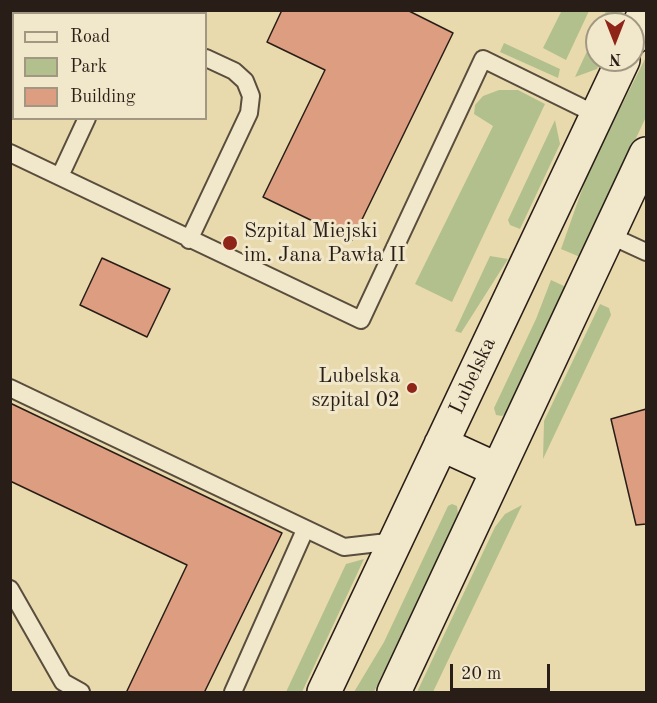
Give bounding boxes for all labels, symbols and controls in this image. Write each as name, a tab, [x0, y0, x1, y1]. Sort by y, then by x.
legend	[12, 12, 207, 120]
north arrow	[585, 12, 645, 72]
text: Road	[70, 28, 110, 46]
text: N	[609, 50, 621, 66]
text: Park	[70, 58, 107, 76]
text: Building	[70, 88, 135, 106]
place label: Szpital Miejski im. Jana Pawła II	[244, 218, 406, 268]
marker: Szpital Miejski im. Jana Pawła II	[221, 234, 239, 252]
street label: Lubelska	[444, 334, 502, 418]
place label: Lubelska szpital 02	[311, 363, 400, 413]
marker: Lubelska szpital 02	[405, 381, 419, 395]
scale bar	[453, 652, 554, 690]
text: 20 m	[461, 665, 501, 683]

